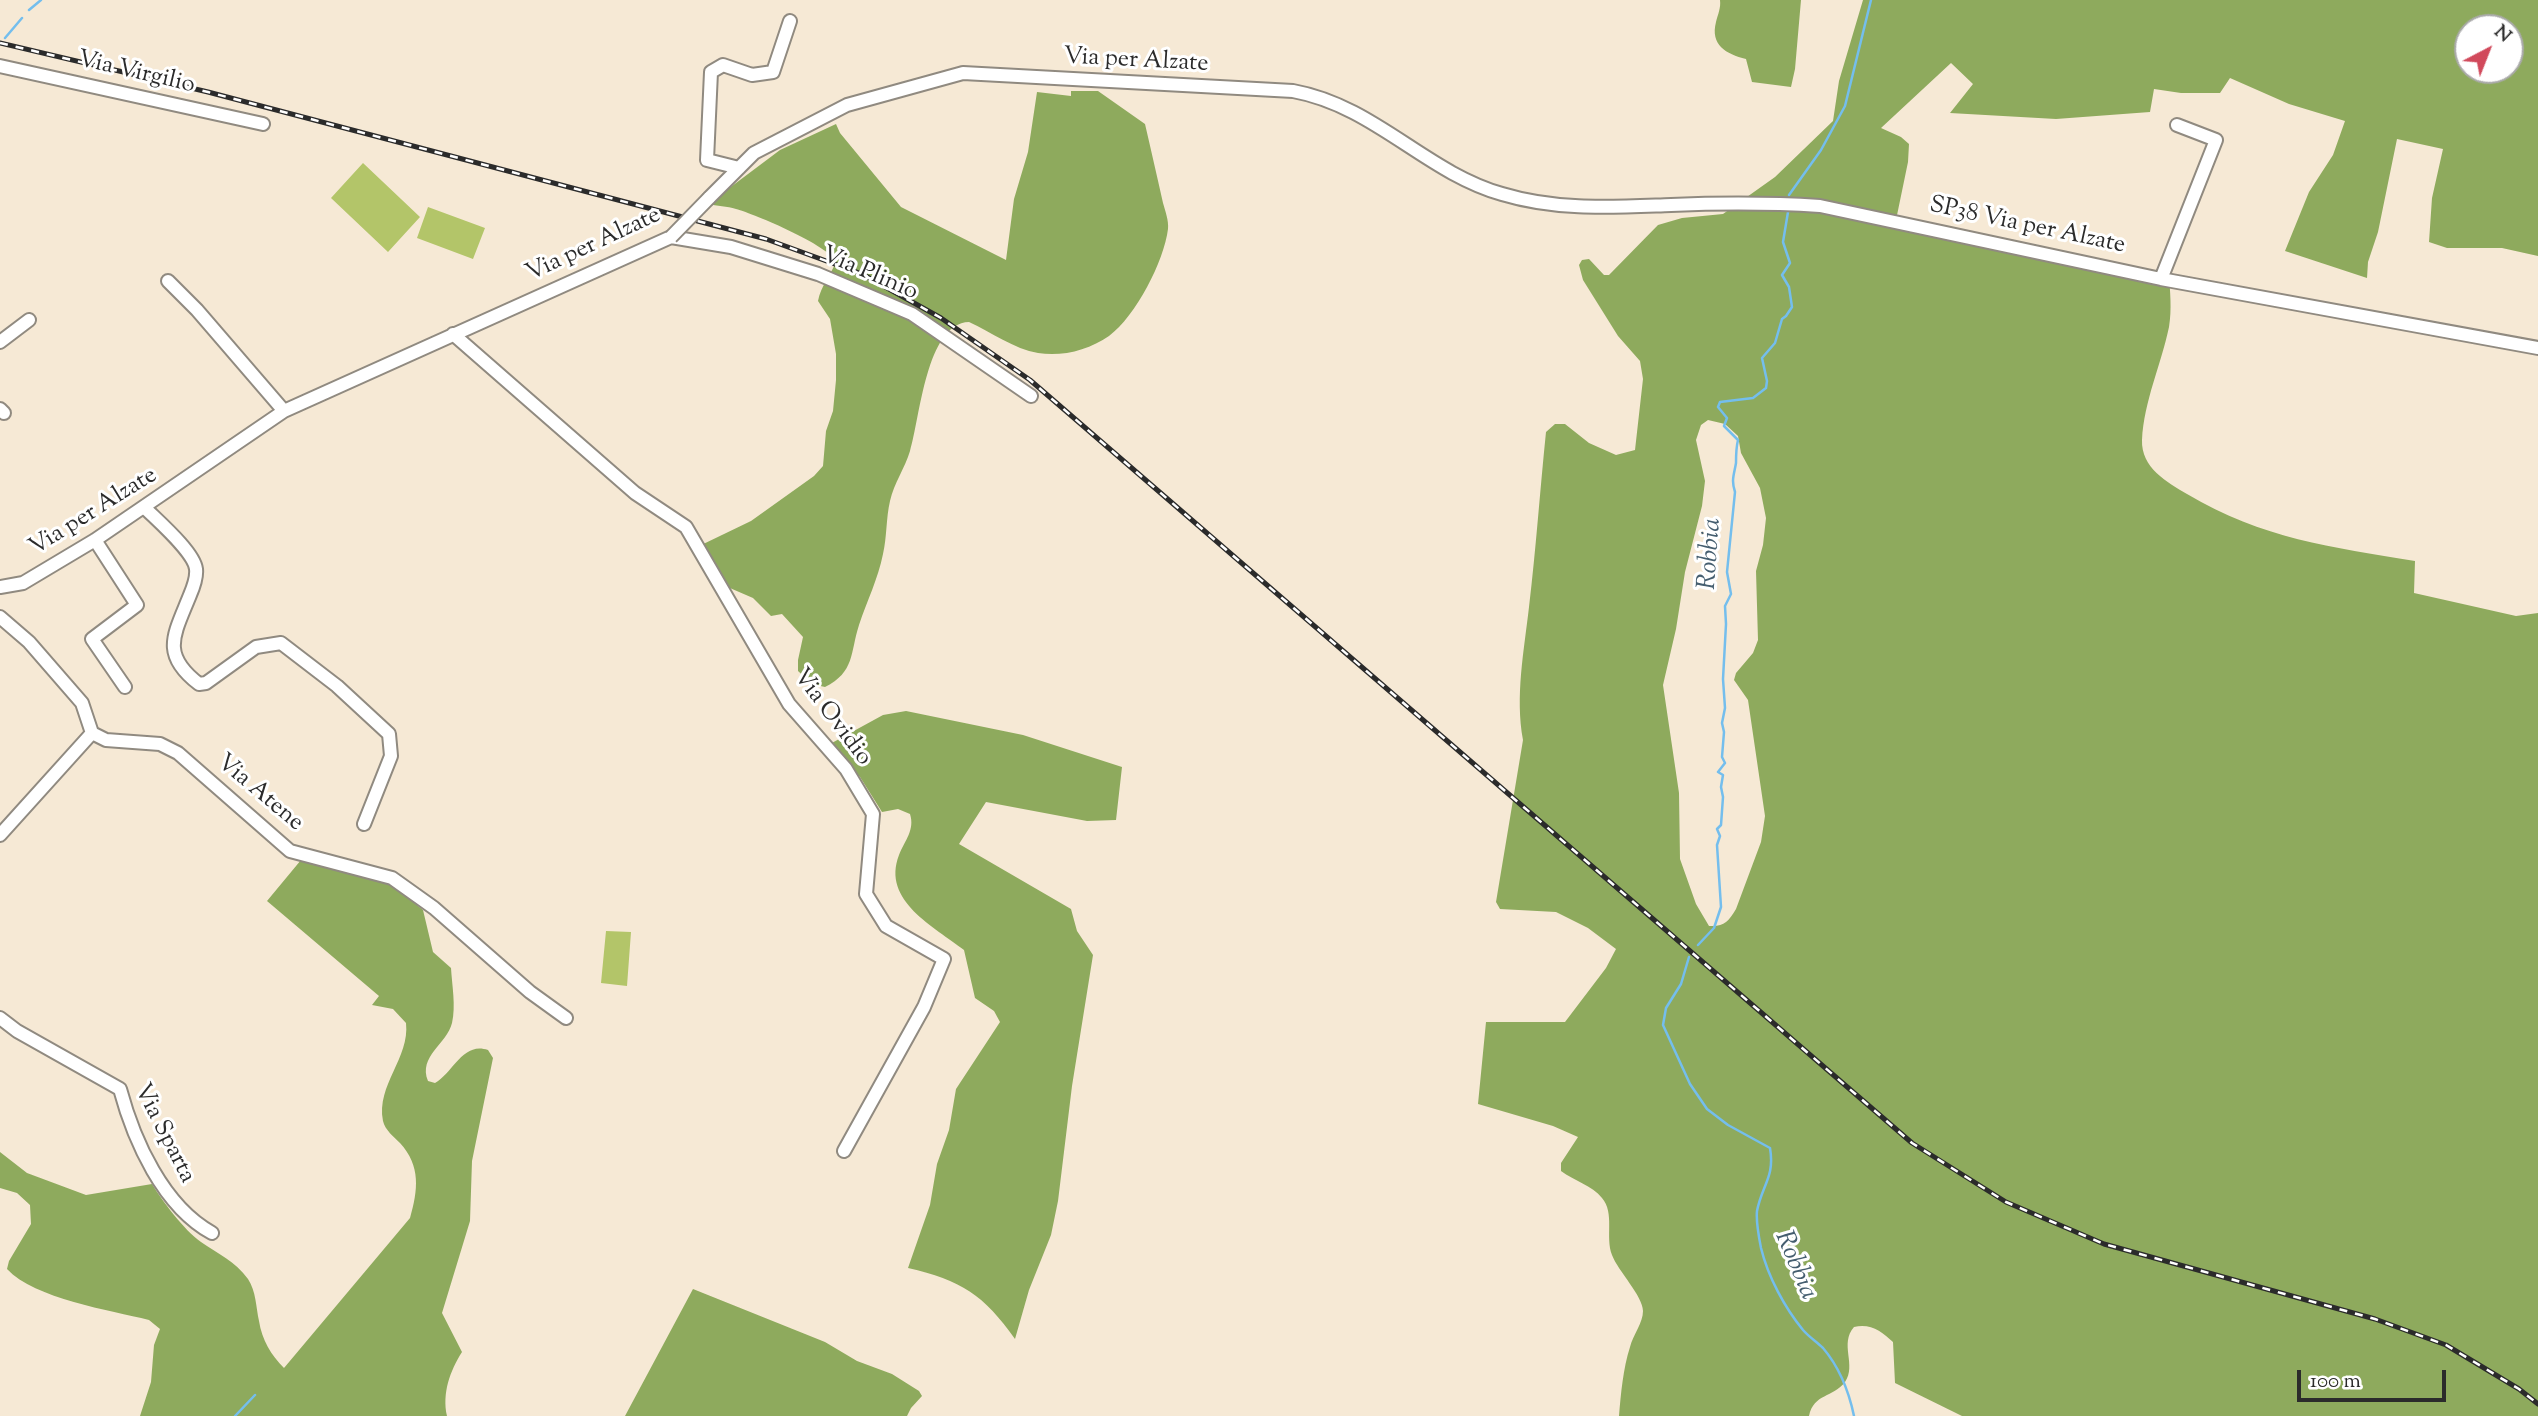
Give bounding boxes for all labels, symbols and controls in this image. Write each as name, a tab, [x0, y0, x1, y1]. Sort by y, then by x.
north arrow	[2454, 14, 2524, 84]
text: N	[2487, 19, 2517, 50]
street label: Via per Alzate	[1063, 44, 1209, 80]
street label: Via Virgilio	[74, 47, 198, 101]
street label: SP38 Via per Alzate	[1927, 192, 2127, 262]
street label: Via per Alzate	[522, 202, 666, 290]
street label: Via Plinio	[816, 242, 922, 308]
street label: Via per Alzate	[25, 462, 163, 564]
water label: Robbia	[1694, 517, 1730, 591]
street label: Via Ovidio	[785, 664, 877, 772]
street label: Via Atene	[210, 749, 308, 839]
street label: Via Sparta	[126, 1080, 200, 1188]
water label: Robbia	[1766, 1227, 1822, 1305]
scale bar	[2300, 1356, 2449, 1400]
text: 100 m	[2310, 1367, 2361, 1397]

